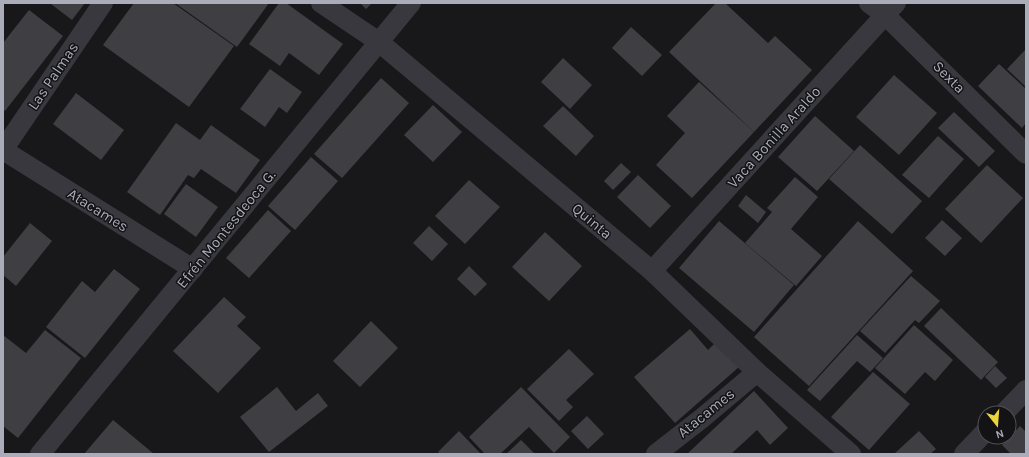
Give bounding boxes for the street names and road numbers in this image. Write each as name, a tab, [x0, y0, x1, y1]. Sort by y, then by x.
street label: Las Palmas	[24, 39, 82, 113]
street label: Sexta	[929, 57, 969, 97]
street label: Vaca Bonilla Araldo	[724, 82, 824, 192]
street label: Efrén Montesdeoca G.	[173, 166, 280, 292]
street label: Atacames	[64, 184, 132, 236]
street label: Quinta	[568, 199, 616, 243]
street label: Atacames	[674, 385, 738, 441]

